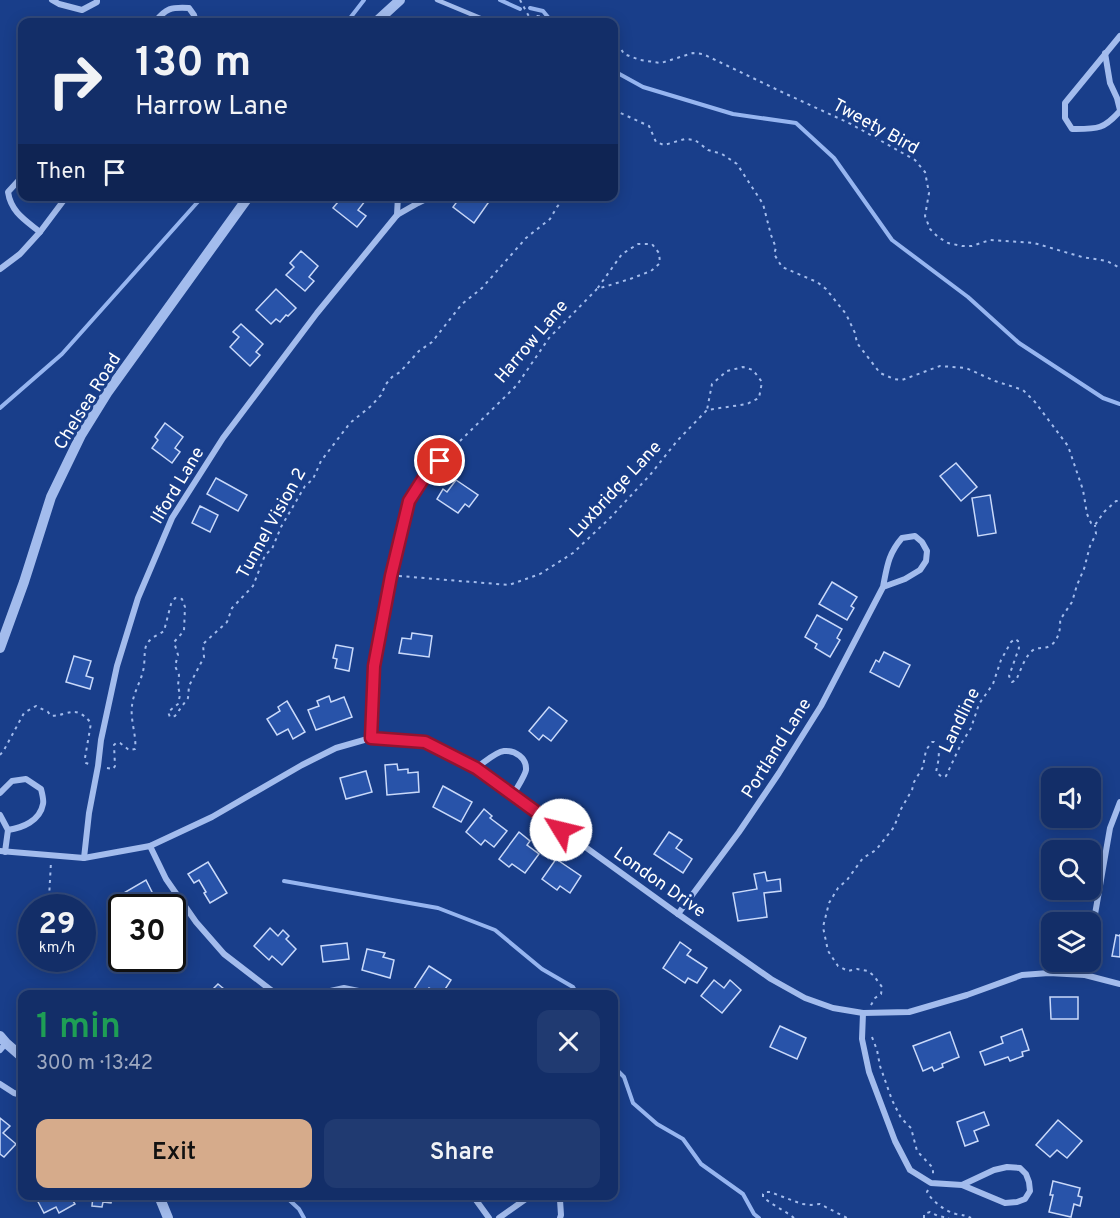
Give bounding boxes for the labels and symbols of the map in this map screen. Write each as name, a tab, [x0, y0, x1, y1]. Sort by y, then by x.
street label: Tweety Bird	[828, 94, 923, 160]
street label: Harrow Lane	[491, 295, 574, 388]
street label: Chelsea Road	[49, 349, 127, 454]
pin	[414, 435, 465, 486]
street label: Luxbridge Lane	[565, 436, 667, 544]
street label: Ilford Lane	[146, 443, 210, 529]
street label: Tunnel Vision 2	[232, 464, 312, 583]
street label: Landline	[935, 684, 986, 757]
street label: Portland Lane	[737, 694, 817, 803]
position arrow	[529, 798, 593, 862]
street label: London Drive	[609, 843, 710, 923]
speed limit sign: 30	[108, 894, 186, 972]

